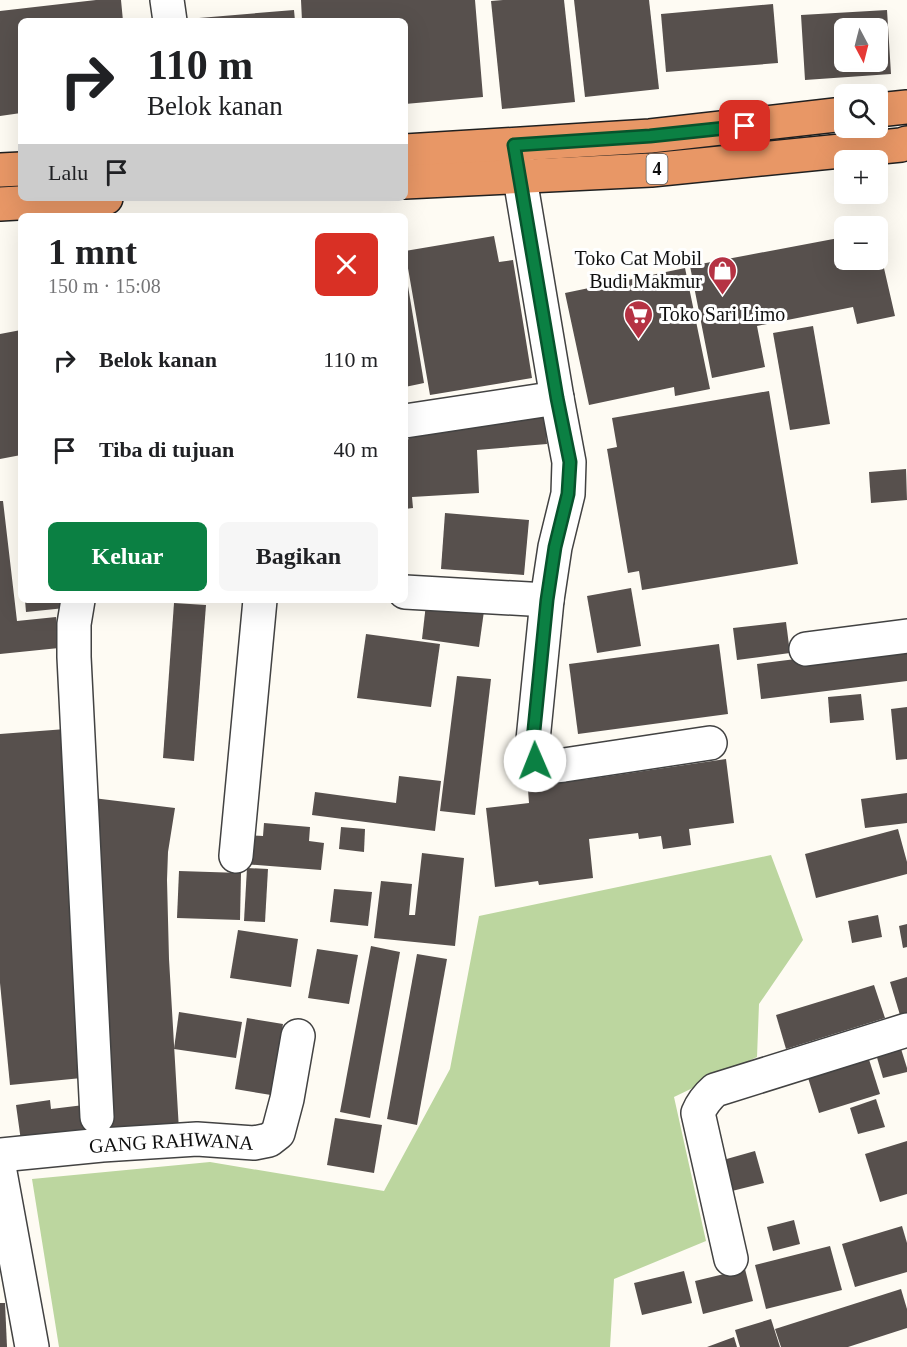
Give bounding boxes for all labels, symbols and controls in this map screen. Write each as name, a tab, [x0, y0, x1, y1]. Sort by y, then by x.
north arrow	[834, 18, 888, 72]
map controls	[834, 18, 888, 270]
icon: right	[48, 42, 126, 120]
text: 110 m	[147, 42, 253, 88]
button: search	[834, 84, 888, 138]
text: Belok kanan	[147, 91, 283, 121]
pin	[719, 100, 770, 151]
icon: arrive	[728, 109, 761, 142]
button: +	[834, 150, 888, 204]
road number: 4	[646, 154, 668, 184]
icon: arrive	[100, 156, 133, 189]
text: Lalu	[48, 160, 88, 185]
button: −	[834, 216, 888, 270]
text: 1 mnt	[48, 232, 137, 272]
button: close	[315, 233, 378, 296]
place label: Toko Cat Mobil Budi Makmur	[575, 247, 702, 292]
shop icon: Toko Cat Mobil Budi Makmur	[707, 254, 739, 296]
text: 150 m · 15:08	[48, 275, 161, 297]
supermarket icon: Toko Sari Limo	[622, 298, 654, 340]
place label: Toko Sari Limo	[659, 303, 785, 325]
icon: right	[48, 344, 81, 377]
text: Belok kanan	[99, 347, 217, 372]
text: 110 m	[323, 347, 378, 372]
icon: arrive	[48, 434, 81, 467]
text: Tiba di tujuan	[99, 437, 234, 462]
text: 40 m	[333, 437, 378, 462]
button: Keluar	[48, 522, 207, 591]
button: Bagikan	[219, 522, 378, 591]
position arrow	[503, 729, 567, 793]
street label: GANG RAHWANA	[88, 1128, 255, 1157]

